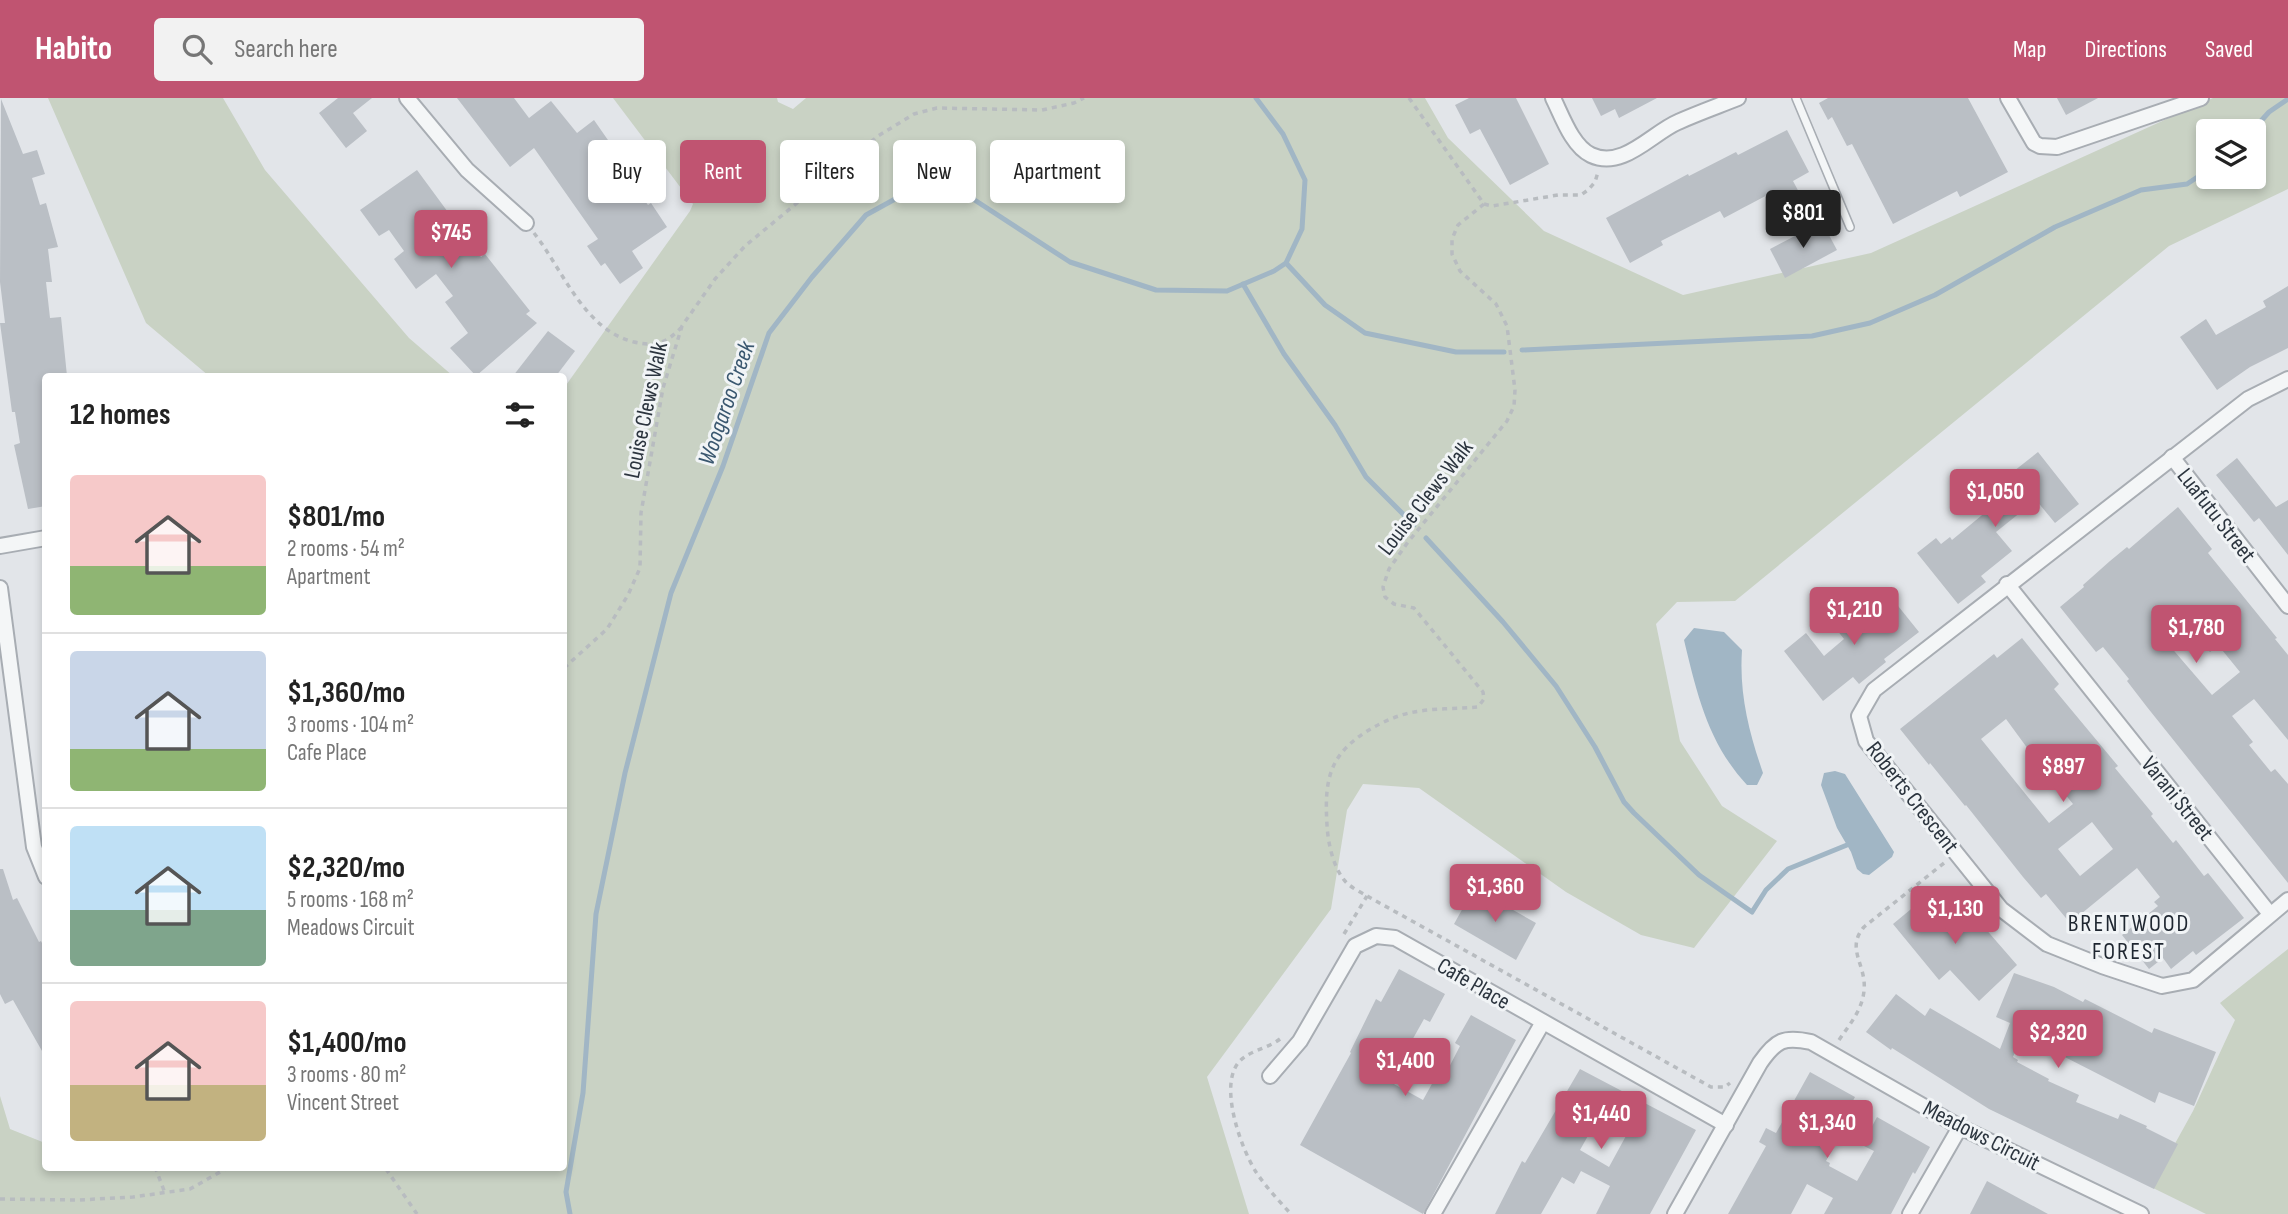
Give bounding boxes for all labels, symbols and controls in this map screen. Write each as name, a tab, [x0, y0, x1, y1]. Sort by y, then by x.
search box	[154, 18, 644, 81]
text: Habito	[35, 29, 112, 69]
icon: search	[178, 30, 216, 68]
text: Search here	[234, 34, 338, 65]
text: Map	[2013, 35, 2046, 64]
text: Directions	[2084, 35, 2167, 64]
text: Saved	[2205, 35, 2253, 64]
map controls	[2196, 119, 2266, 189]
button: layers	[2196, 119, 2266, 189]
chip: Buy	[588, 140, 666, 203]
chip: Rent	[680, 140, 766, 203]
chip: Filters	[780, 140, 879, 203]
chip: New	[893, 140, 976, 203]
chip: Apartment	[990, 140, 1125, 203]
pin: $801	[1762, 190, 1844, 250]
text: $801	[1782, 199, 1824, 227]
pin: $745	[410, 211, 492, 270]
text: $745	[430, 219, 472, 247]
water label: Woogaroo Creek	[692, 337, 762, 469]
street label: Louise Clews Walk	[618, 339, 674, 481]
icon: filters	[501, 396, 539, 434]
text: 12 homes	[70, 397, 171, 433]
street label: Louise Clews Walk	[1372, 434, 1480, 561]
street label: Luafutu Street	[2171, 463, 2262, 568]
pin: $1,050	[1938, 470, 2052, 529]
text: $1,050	[1966, 478, 2024, 506]
text: $801/mo	[287, 499, 385, 535]
icon: home	[126, 503, 210, 587]
text: 2 rooms · 54 m²	[287, 535, 405, 563]
text: Apartment	[287, 563, 371, 591]
pin: $1,210	[1797, 588, 1911, 647]
text: $1,210	[1826, 596, 1882, 624]
pin: $1,780	[2139, 606, 2253, 665]
text: $1,780	[2167, 614, 2225, 642]
text: $1,360/mo	[287, 675, 405, 711]
icon: home	[126, 679, 210, 763]
text: 3 rooms · 104 m²	[287, 711, 414, 739]
street label: Roberts Crescent	[1860, 736, 1965, 859]
text: Cafe Place	[287, 739, 367, 767]
pin: $897	[2022, 744, 2104, 804]
street label: Varani Street	[2135, 751, 2220, 846]
text: $897	[2041, 753, 2085, 781]
text: $2,320/mo	[287, 850, 405, 886]
icon: home	[126, 854, 210, 938]
pin: $1,360	[1438, 864, 1552, 924]
text: $1,360	[1466, 873, 1524, 901]
text: 5 rooms · 168 m²	[287, 886, 414, 914]
pin: $1,130	[1898, 886, 2012, 946]
text: $1,130	[1927, 895, 1984, 923]
district label: BRENTWOOD FOREST	[2068, 909, 2190, 966]
text: Meadows Circuit	[287, 914, 414, 942]
street label: Cafe Place	[1432, 952, 1515, 1016]
pin: $2,320	[2001, 1010, 2115, 1070]
text: $2,320	[2029, 1019, 2087, 1047]
text: $1,400/mo	[287, 1025, 406, 1061]
icon: home	[126, 1029, 210, 1113]
pin: $1,400	[1348, 1038, 1462, 1098]
text: $1,400	[1375, 1047, 1435, 1075]
text: 3 rooms · 80 m²	[287, 1061, 406, 1089]
text: Vincent Street	[287, 1089, 399, 1117]
pin: $1,440	[1544, 1091, 1658, 1151]
street label: Meadows Circuit	[1918, 1094, 2045, 1177]
text: $1,440	[1571, 1100, 1631, 1128]
pin: $1,340	[1770, 1100, 1884, 1160]
text: $1,340	[1798, 1109, 1856, 1137]

